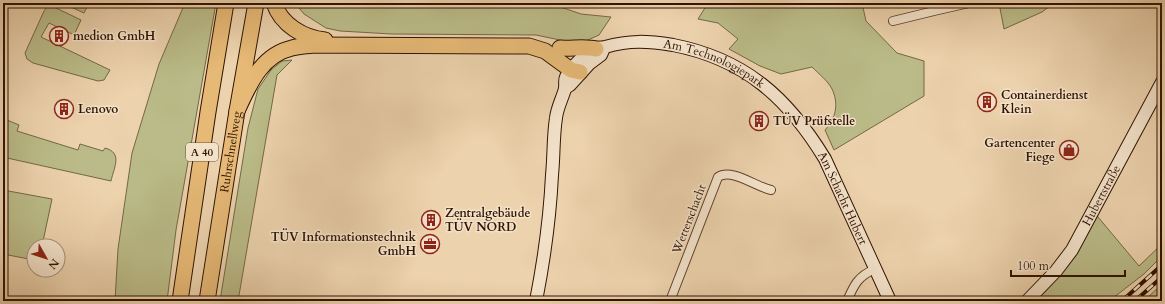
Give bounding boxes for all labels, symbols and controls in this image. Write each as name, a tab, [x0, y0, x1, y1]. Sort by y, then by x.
building icon: medion GmbH	[48, 25, 70, 47]
place label: medion GmbH	[73, 28, 156, 44]
street label: Am Technologiepark	[662, 36, 769, 92]
place label: Containerdienst Klein	[1001, 87, 1088, 117]
building icon: Containerdienst Klein	[976, 91, 998, 113]
building icon: Lenovo	[53, 98, 75, 120]
place label: Lenovo	[78, 101, 118, 117]
street label: Ruhrschnellweg	[216, 110, 245, 194]
building icon: TÜV Prüfstelle	[748, 110, 770, 132]
place label: TÜV Prüfstelle	[773, 112, 855, 129]
place label: Gartencenter Fiege	[984, 135, 1055, 165]
shop icon: Gartencenter Fiege	[1058, 139, 1080, 161]
road number: A 40	[186, 143, 218, 161]
street label: Am Schacht Hubert	[814, 148, 871, 247]
street label: Hubertstraße	[1078, 162, 1124, 229]
street label: Wetterschacht	[668, 182, 710, 257]
place label: Zentralgebäude TÜV NORD	[445, 205, 530, 235]
building icon: Zentralgebäude TÜV NORD	[420, 209, 442, 231]
place label: TÜV Informationstechnik GmbH	[271, 228, 417, 259]
office icon: TÜV Informationstechnik GmbH	[419, 233, 441, 255]
north arrow	[26, 238, 66, 278]
scale bar	[1011, 252, 1125, 278]
text: N	[44, 256, 62, 273]
text: 100 m	[1017, 258, 1050, 274]

